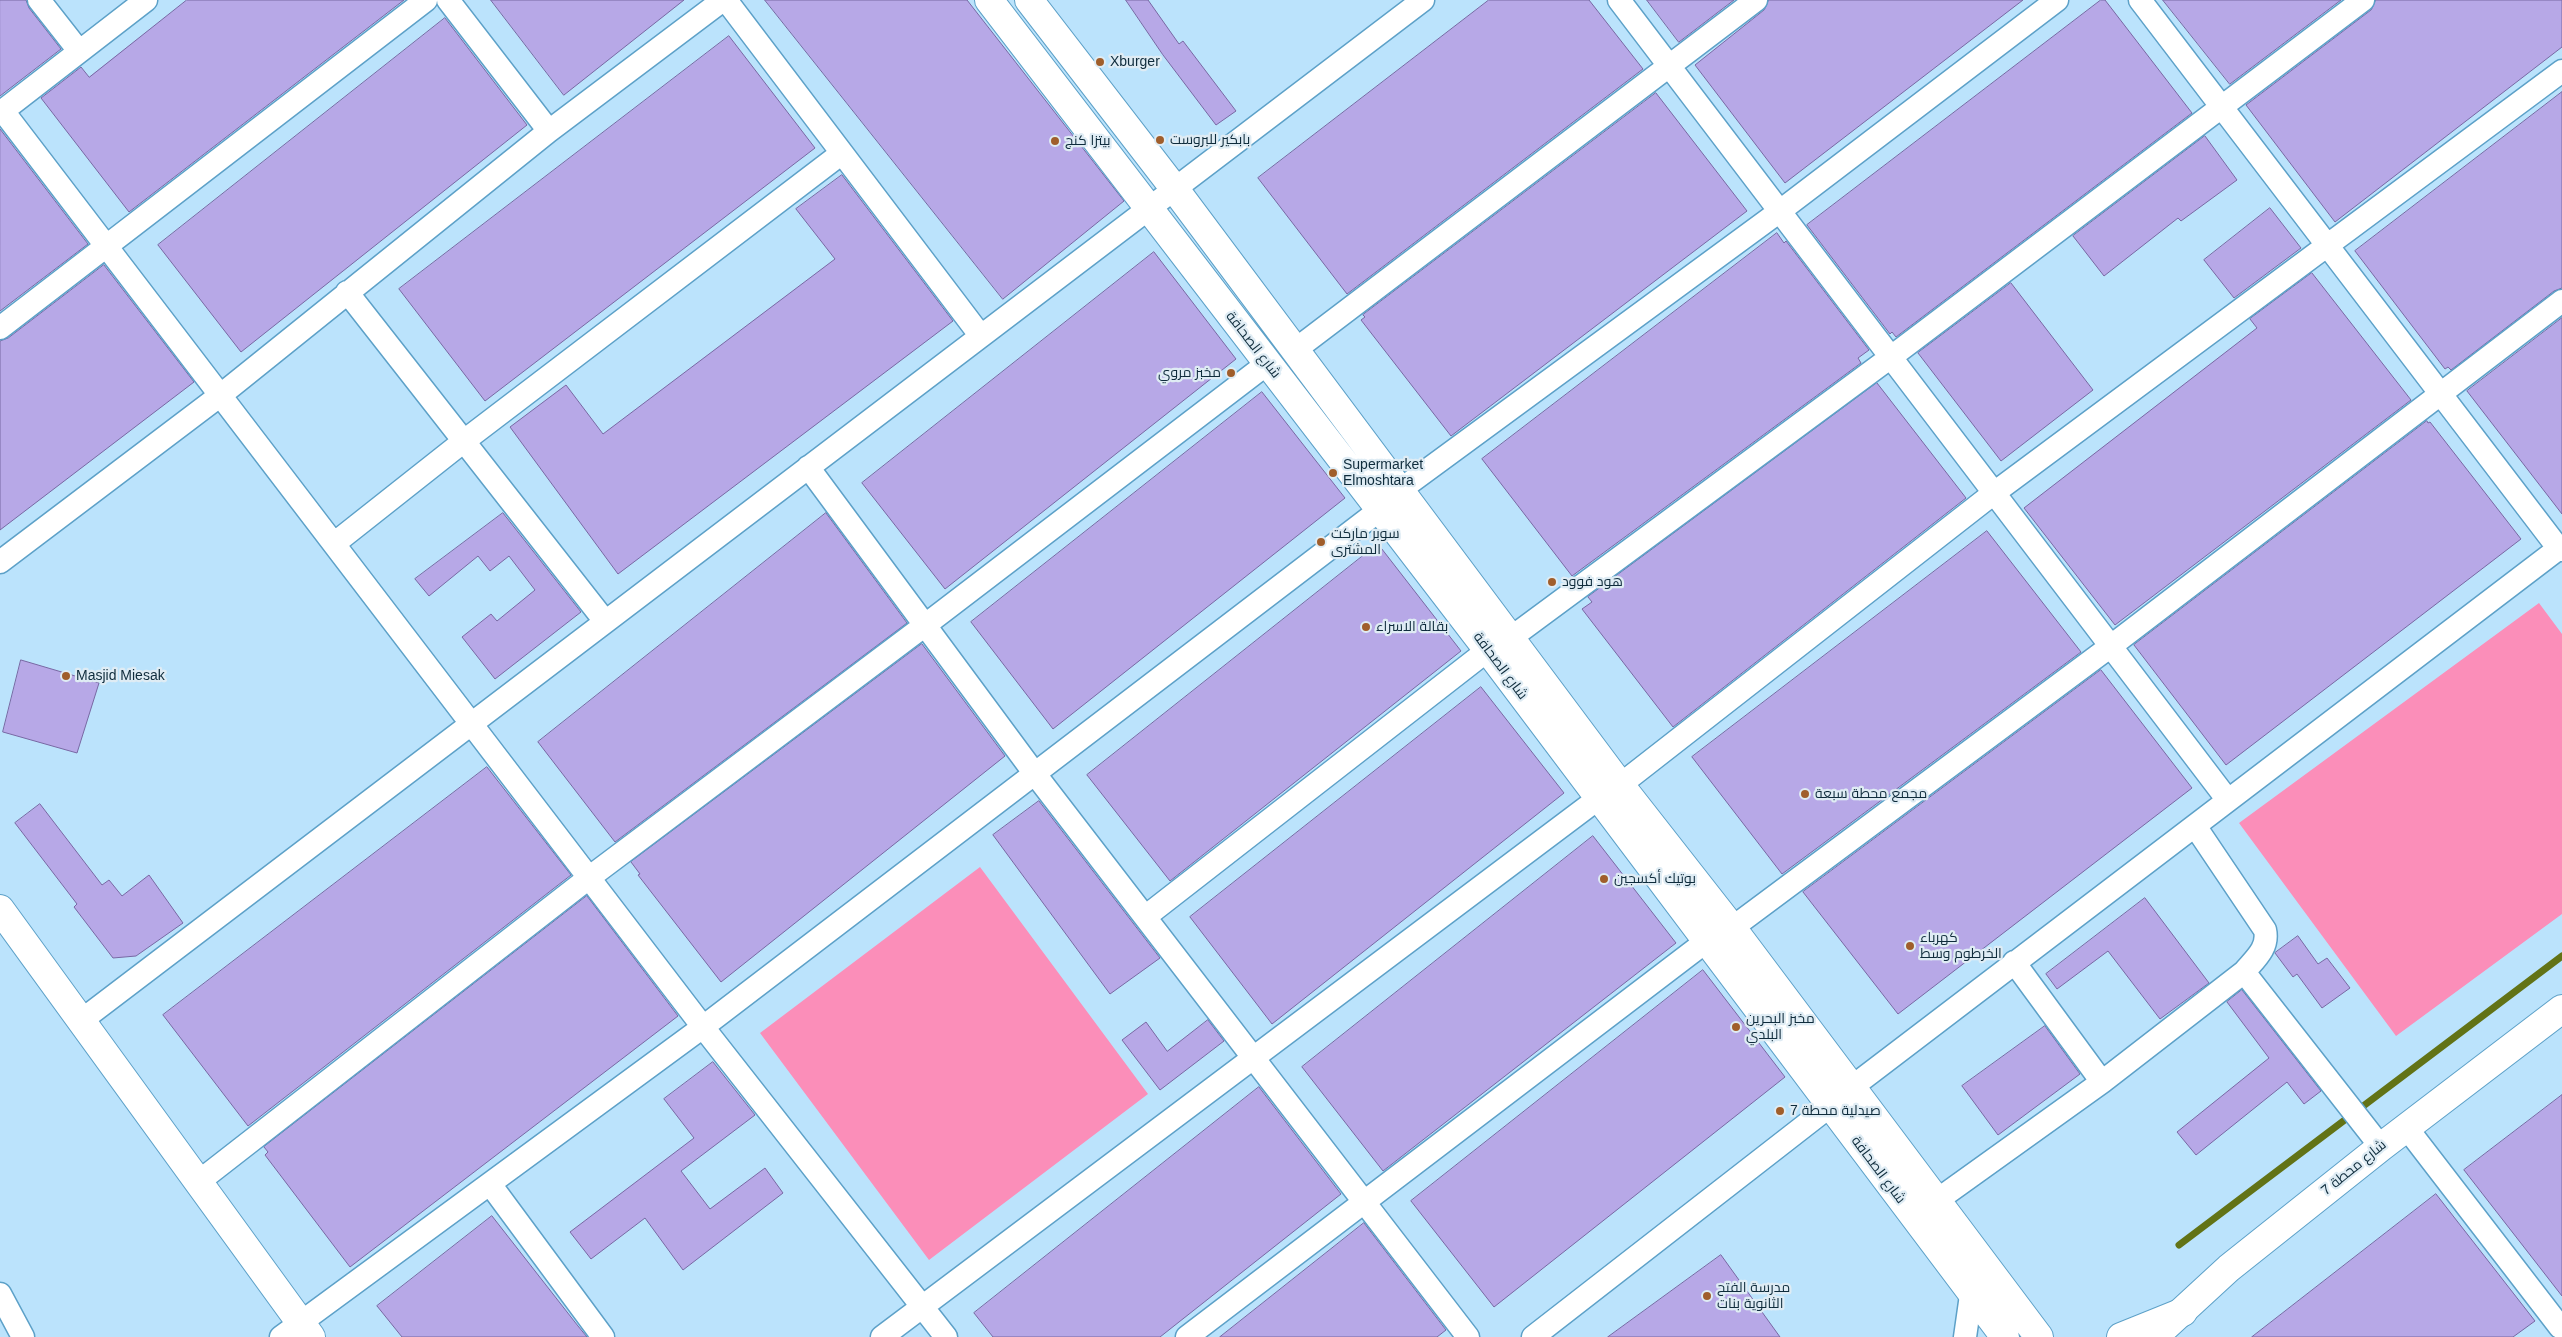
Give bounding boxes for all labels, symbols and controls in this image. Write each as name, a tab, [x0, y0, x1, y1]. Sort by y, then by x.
place label: Xburger	[1110, 54, 1160, 70]
marker: Xburger	[1094, 56, 1106, 68]
place label: بابكير للبروست	[1170, 132, 1250, 148]
place label: بيتزا كنج	[1065, 133, 1110, 149]
marker: بابكير للبروست	[1154, 134, 1166, 146]
marker: بيتزا كنج	[1049, 135, 1061, 147]
street label: شارع الصحافة	[1222, 308, 1284, 382]
place label: مخبز مروي	[1158, 365, 1221, 381]
marker: مخبز مروي	[1225, 367, 1237, 379]
place label: Supermarket Elmoshtara	[1343, 457, 1423, 490]
marker: Supermarket Elmoshtara	[1327, 467, 1339, 479]
place label: سوبر ماركت المشترى	[1331, 526, 1399, 558]
marker: سوبر ماركت المشترى	[1315, 536, 1327, 548]
place label: هود فوود	[1562, 574, 1623, 590]
marker: هود فوود	[1546, 576, 1558, 588]
place label: بقالة الاسراء	[1376, 619, 1448, 635]
marker: بقالة الاسراء	[1360, 621, 1372, 633]
street label: شارع الصحافة	[1469, 629, 1531, 703]
place label: Masjid Miesak	[76, 668, 165, 684]
marker: Masjid Miesak	[60, 670, 72, 682]
place label: مجمع محطة سبعة	[1815, 786, 1927, 802]
marker: مجمع محطة سبعة	[1799, 788, 1811, 800]
place label: بوتيك أكسجين	[1614, 871, 1696, 887]
marker: بوتيك أكسجين	[1598, 873, 1610, 885]
place label: كهرباء الخرطوم وسط	[1920, 930, 2002, 962]
marker: كهرباء الخرطوم وسط	[1904, 940, 1916, 952]
place label: مخبز البحرين البلدي	[1746, 1011, 1815, 1044]
marker: مخبز البحرين البلدي	[1730, 1021, 1742, 1033]
place label: صيدلية محطة 7	[1790, 1103, 1881, 1119]
marker: صيدلية محطة 7	[1774, 1105, 1786, 1117]
street label: شارع الصحافة	[1847, 1133, 1909, 1207]
street label: شارع محطة 7	[2318, 1137, 2390, 1199]
place label: مدرسة الفتح الثانوية بنات	[1717, 1280, 1790, 1312]
marker: مدرسة الفتح الثانوية بنات	[1701, 1290, 1713, 1302]

